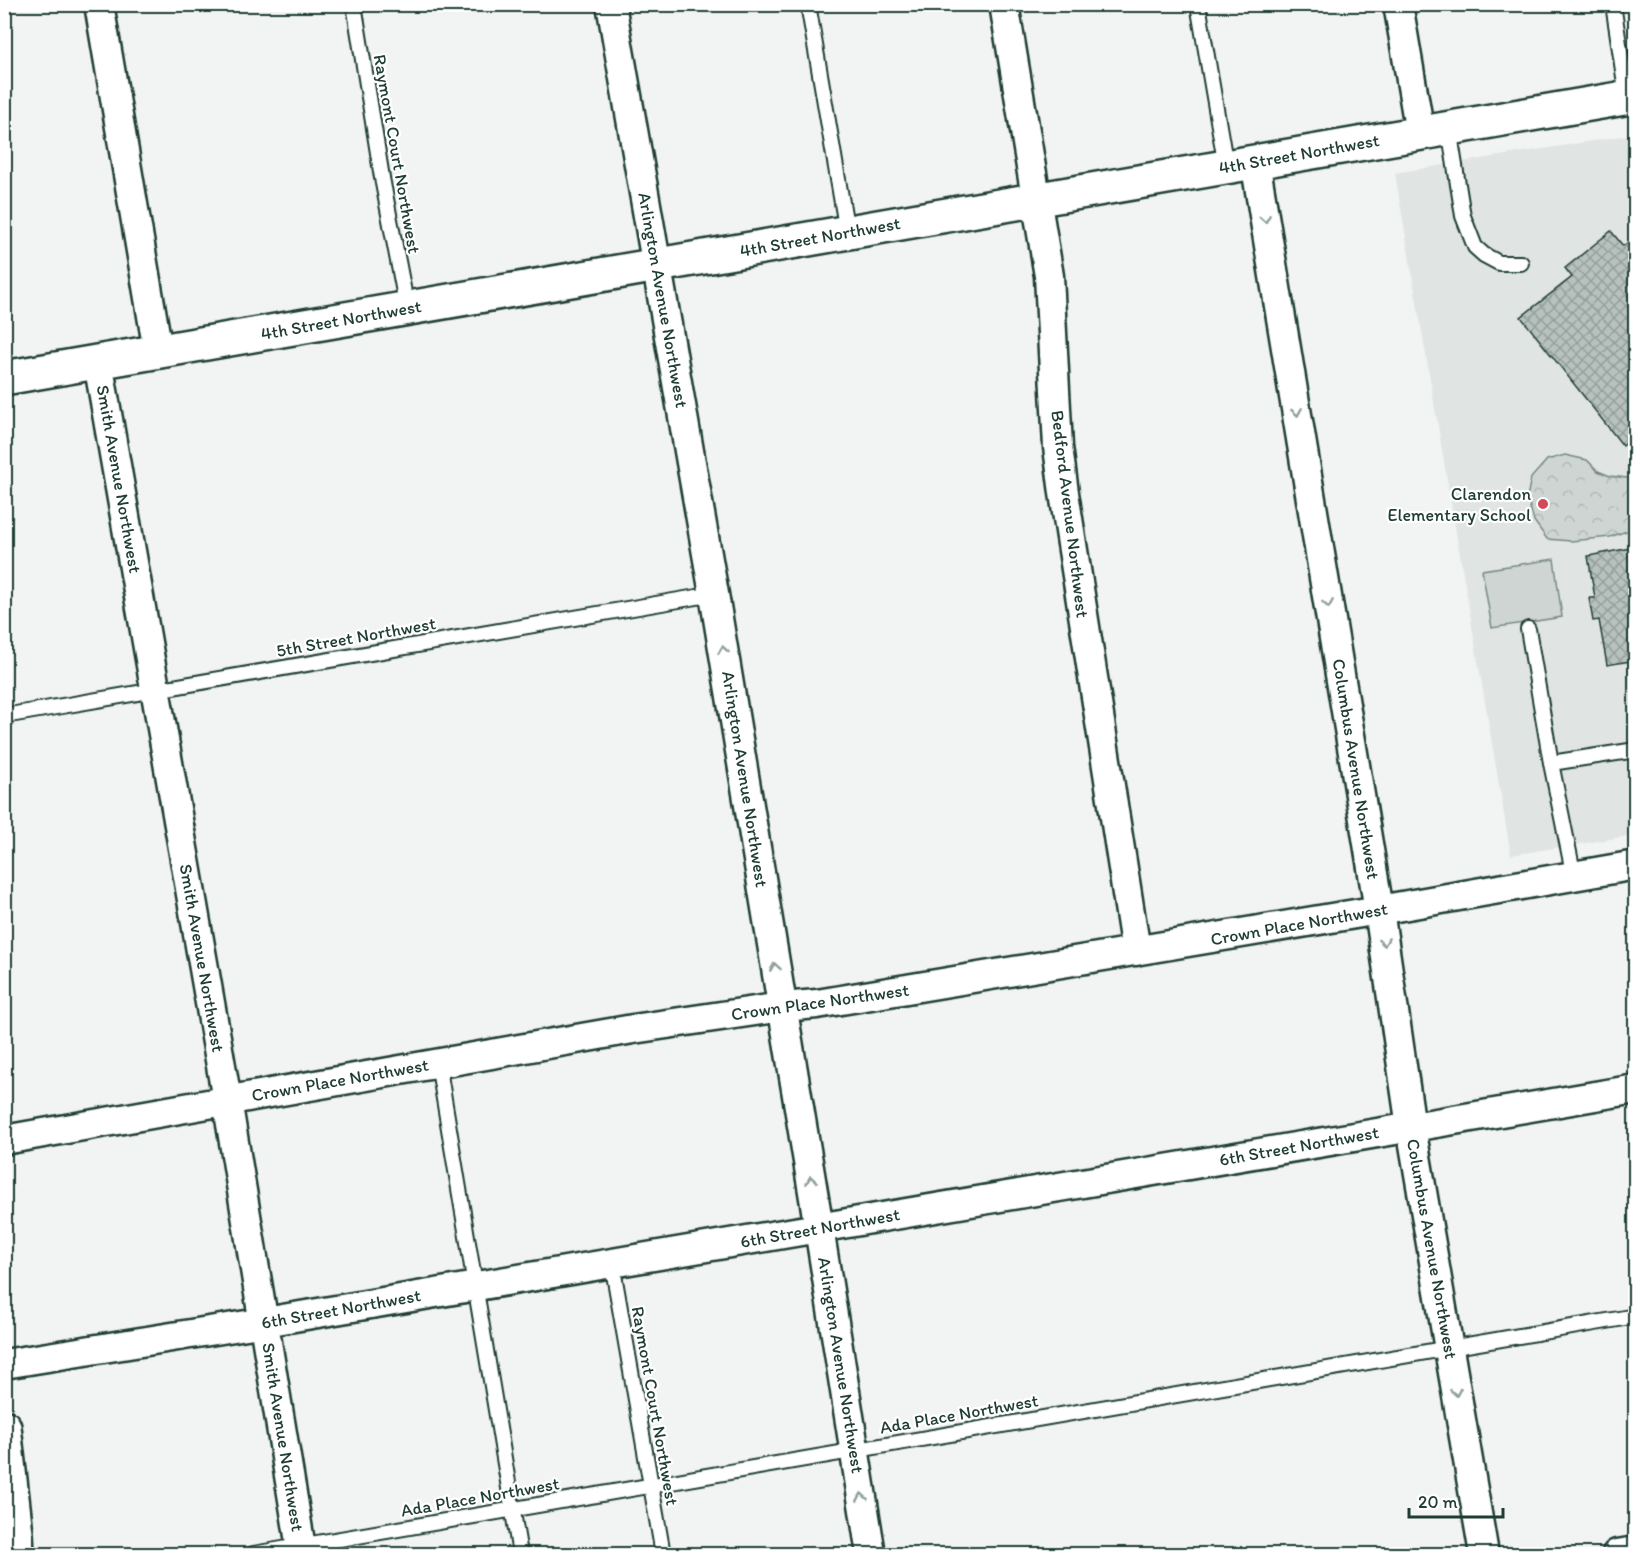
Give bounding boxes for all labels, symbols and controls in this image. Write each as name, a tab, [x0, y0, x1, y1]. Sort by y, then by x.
street label: Raymont Court Northwest	[369, 53, 425, 256]
street label: 4th Street Northwest	[1217, 129, 1381, 179]
street label: Arlington Avenue Northwest	[633, 191, 693, 410]
street label: 4th Street Northwest	[738, 212, 902, 262]
one-way arrow	[1258, 214, 1271, 224]
street label: 4th Street Northwest	[259, 295, 423, 345]
street label: Smith Avenue Northwest	[92, 383, 146, 575]
one-way arrow	[1290, 407, 1302, 416]
street label: Bedford Avenue Northwest	[1046, 409, 1094, 619]
place label: Clarendon Elementary School	[1387, 483, 1531, 526]
marker: Clarendon Elementary School	[1536, 497, 1550, 511]
one-way arrow	[1322, 599, 1334, 609]
street label: 5th Street Northwest	[275, 612, 438, 662]
one-way arrow	[718, 645, 730, 655]
street label: Columbus Avenue Northwest	[1328, 657, 1384, 881]
street label: Arlington Avenue Northwest	[717, 669, 773, 889]
street label: Smith Avenue Northwest	[175, 862, 229, 1054]
street label: Crown Place Northwest	[1209, 898, 1390, 950]
one-way arrow	[1377, 937, 1389, 946]
one-way arrow	[770, 962, 782, 971]
street label: Crown Place Northwest	[730, 979, 911, 1025]
street label: Crown Place Northwest	[250, 1054, 431, 1106]
street label: 6th Street Northwest	[1218, 1121, 1381, 1171]
street label: Columbus Avenue Northwest	[1402, 1137, 1462, 1361]
one-way arrow	[805, 1175, 818, 1185]
street label: 6th Street Northwest	[739, 1203, 902, 1253]
street label: Arlington Avenue Northwest	[813, 1255, 869, 1475]
street label: 6th Street Northwest	[260, 1284, 423, 1334]
street label: Raymont Court Northwest	[627, 1305, 683, 1508]
street label: Smith Avenue Northwest	[257, 1341, 309, 1533]
one-way arrow	[1449, 1387, 1462, 1397]
street label: Ada Place Northwest	[878, 1389, 1040, 1439]
street label: Ada Place Northwest	[399, 1472, 561, 1522]
scale bar	[1409, 1481, 1504, 1519]
text: 20 m	[1418, 1491, 1458, 1513]
one-way arrow	[856, 1492, 868, 1501]

